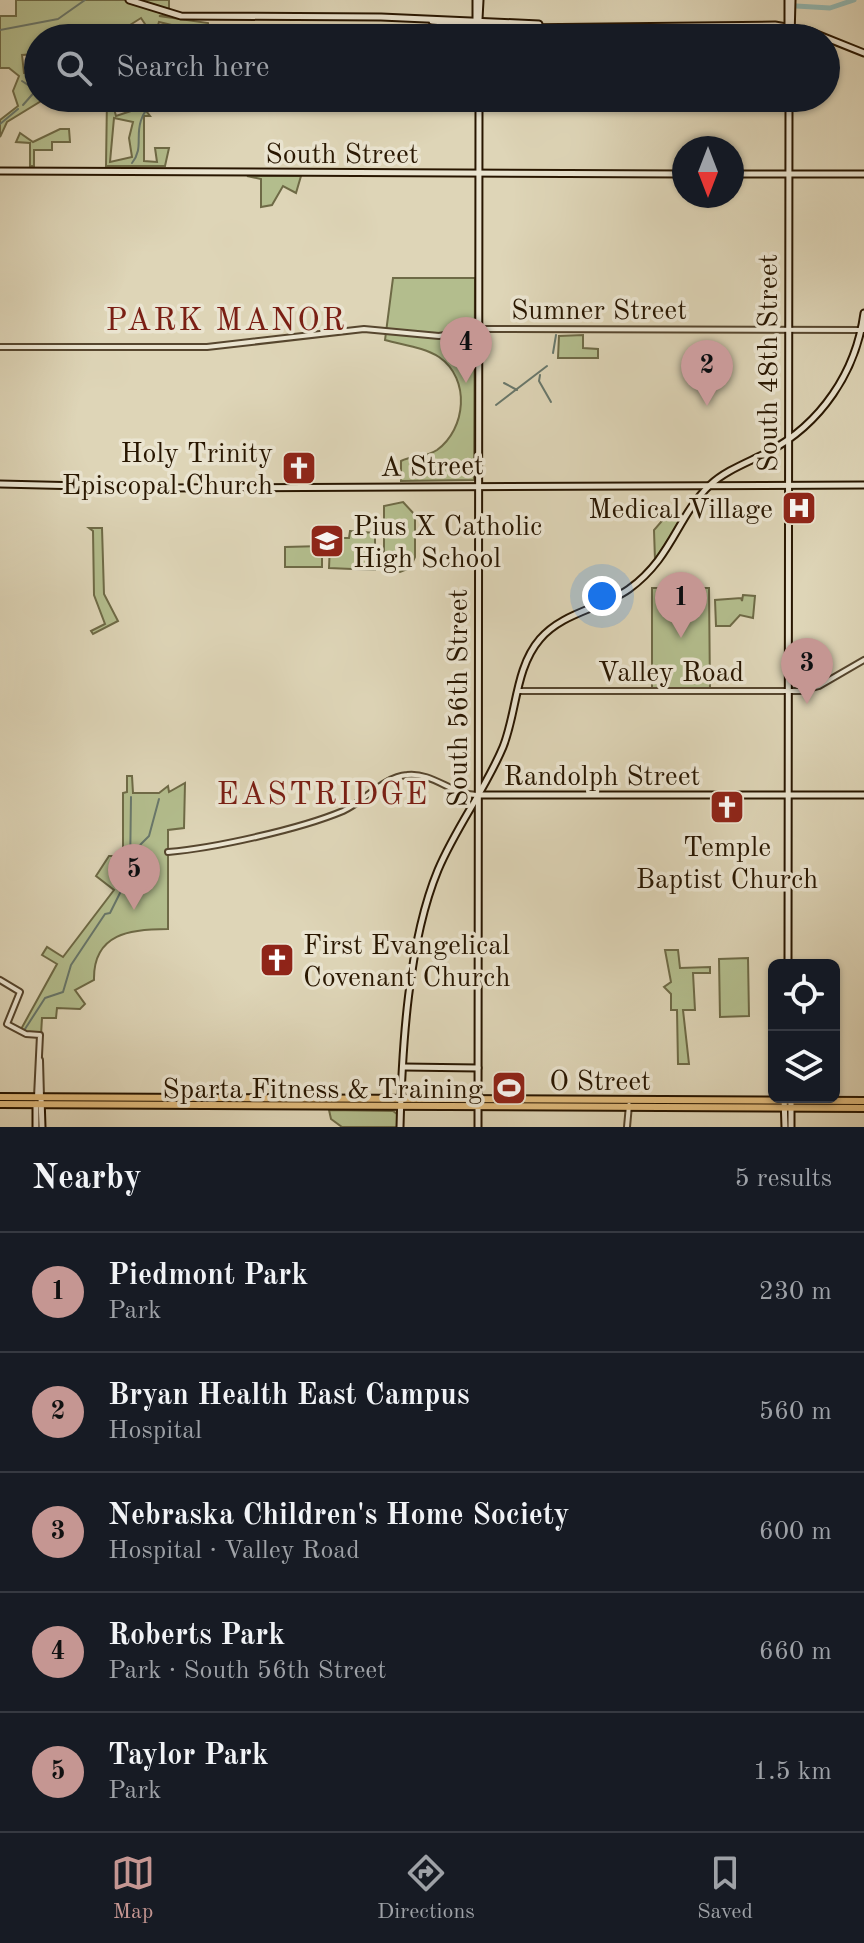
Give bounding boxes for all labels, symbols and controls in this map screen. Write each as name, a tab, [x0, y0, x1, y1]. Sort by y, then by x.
search box	[24, 24, 840, 112]
icon: search	[52, 46, 96, 90]
text: Search here	[116, 53, 270, 83]
north arrow	[672, 136, 744, 208]
street label: South Street	[265, 142, 419, 170]
street label: South 48th Street	[756, 254, 784, 472]
street label: Sumner Street	[511, 298, 687, 326]
district label: PARK MANOR	[105, 306, 347, 338]
pin: 4	[440, 317, 492, 383]
pin: 2	[681, 340, 733, 406]
place label: Holy Trinity Episcopal Church	[62, 441, 273, 501]
church icon: Holy Trinity Episcopal Church	[280, 449, 318, 487]
street label: A Street	[380, 453, 484, 483]
hospital icon: Medical Village	[780, 489, 818, 527]
place label: Medical Village	[588, 497, 773, 525]
place label: Pius X Catholic High School	[353, 514, 542, 574]
school or university icon: Pius X Catholic High School	[308, 522, 346, 560]
pin: 1	[655, 572, 707, 638]
your location	[582, 576, 622, 616]
street label: South 56th Street	[446, 589, 474, 807]
pin: 3	[781, 638, 833, 704]
street label: Valley Road	[598, 660, 744, 688]
street label: Randolph Street	[504, 764, 700, 792]
district label: EASTRIDGE	[217, 780, 429, 812]
church icon: Temple Baptist Church	[708, 788, 746, 826]
place label: Temple Baptist Church	[636, 835, 818, 895]
pin: 5	[108, 844, 160, 910]
place label: First Evangelical Covenant Church	[303, 933, 510, 993]
church icon: First Evangelical Covenant Church	[258, 941, 296, 979]
map controls	[768, 959, 840, 1103]
button: locate	[768, 959, 840, 1031]
button: layers	[768, 1031, 840, 1103]
sports icon: Sparta Fitness & Training	[490, 1069, 528, 1107]
street label: O Street	[549, 1069, 651, 1097]
place label: Sparta Fitness & Training	[162, 1077, 483, 1105]
text: Nearby	[32, 1162, 142, 1196]
text: 5 results	[734, 1166, 832, 1192]
text: Piedmont Park	[108, 1261, 308, 1291]
text: 1	[50, 1279, 66, 1305]
text: 230 m	[759, 1279, 832, 1305]
text: Park	[108, 1298, 162, 1324]
text: Bryan Health East Campus	[108, 1381, 470, 1411]
text: 2	[50, 1399, 66, 1425]
text: 560 m	[759, 1399, 832, 1425]
text: Hospital	[108, 1418, 202, 1444]
text: Nebraska Children's Home Society	[108, 1501, 570, 1531]
text: 3	[50, 1519, 66, 1545]
text: 600 m	[759, 1519, 832, 1545]
text: Hospital · Valley Road	[108, 1538, 360, 1564]
text: Roberts Park	[108, 1621, 285, 1651]
text: 4	[50, 1639, 66, 1665]
text: 660 m	[759, 1639, 832, 1665]
text: Park · South 56th Street	[108, 1658, 386, 1684]
text: Taylor Park	[108, 1741, 269, 1771]
text: 5	[50, 1759, 66, 1785]
text: 1.5 km	[753, 1759, 832, 1785]
text: Park	[108, 1778, 162, 1804]
tab: Map	[111, 1851, 155, 1926]
tab: Directions	[377, 1851, 475, 1926]
tab: Saved	[697, 1851, 753, 1926]

